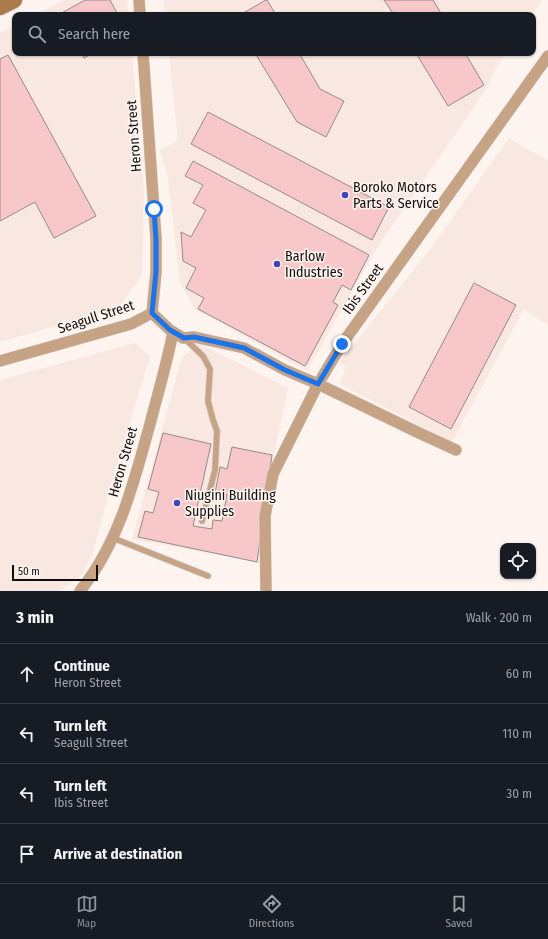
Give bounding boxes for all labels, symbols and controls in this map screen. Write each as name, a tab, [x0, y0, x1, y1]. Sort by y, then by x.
search box	[12, 12, 536, 56]
icon: search	[26, 23, 48, 45]
text: Search here	[58, 25, 130, 43]
street label: Heron Street	[123, 99, 145, 173]
place label: Boroko Motors Parts & Service	[353, 179, 439, 212]
marker: Boroko Motors Parts & Service	[340, 190, 350, 200]
route start	[145, 200, 163, 218]
place label: Barlow Industries	[285, 248, 343, 281]
marker: Barlow Industries	[272, 259, 282, 269]
street label: Ibis Street	[339, 260, 387, 318]
street label: Seagull Street	[56, 297, 137, 337]
route end	[333, 335, 351, 353]
street label: Heron Street	[105, 424, 141, 499]
place label: Niugini Building Supplies	[185, 487, 276, 520]
marker: Niugini Building Supplies	[172, 498, 182, 508]
map controls	[500, 543, 536, 579]
button: locate	[500, 543, 536, 579]
scale bar	[12, 563, 98, 582]
text: 50 m	[18, 565, 40, 578]
text: 3 min	[16, 607, 54, 628]
text: Walk · 200 m	[466, 610, 532, 625]
text: Continue	[54, 657, 110, 675]
icon: ahead	[16, 663, 38, 685]
text: 60 m	[506, 666, 532, 681]
text: Heron Street	[54, 675, 121, 690]
text: Turn left	[54, 717, 107, 735]
icon: left	[16, 723, 38, 745]
text: 110 m	[502, 726, 532, 741]
text: Seagull Street	[54, 735, 128, 750]
text: Turn left	[54, 777, 107, 795]
icon: left	[16, 783, 38, 805]
text: 30 m	[506, 786, 532, 801]
text: Ibis Street	[54, 795, 108, 810]
icon: arrive	[16, 843, 38, 865]
text: Arrive at destination	[54, 845, 182, 863]
tab: Map	[76, 893, 98, 930]
tab: Directions	[249, 893, 294, 930]
tab: Saved	[446, 893, 472, 930]

